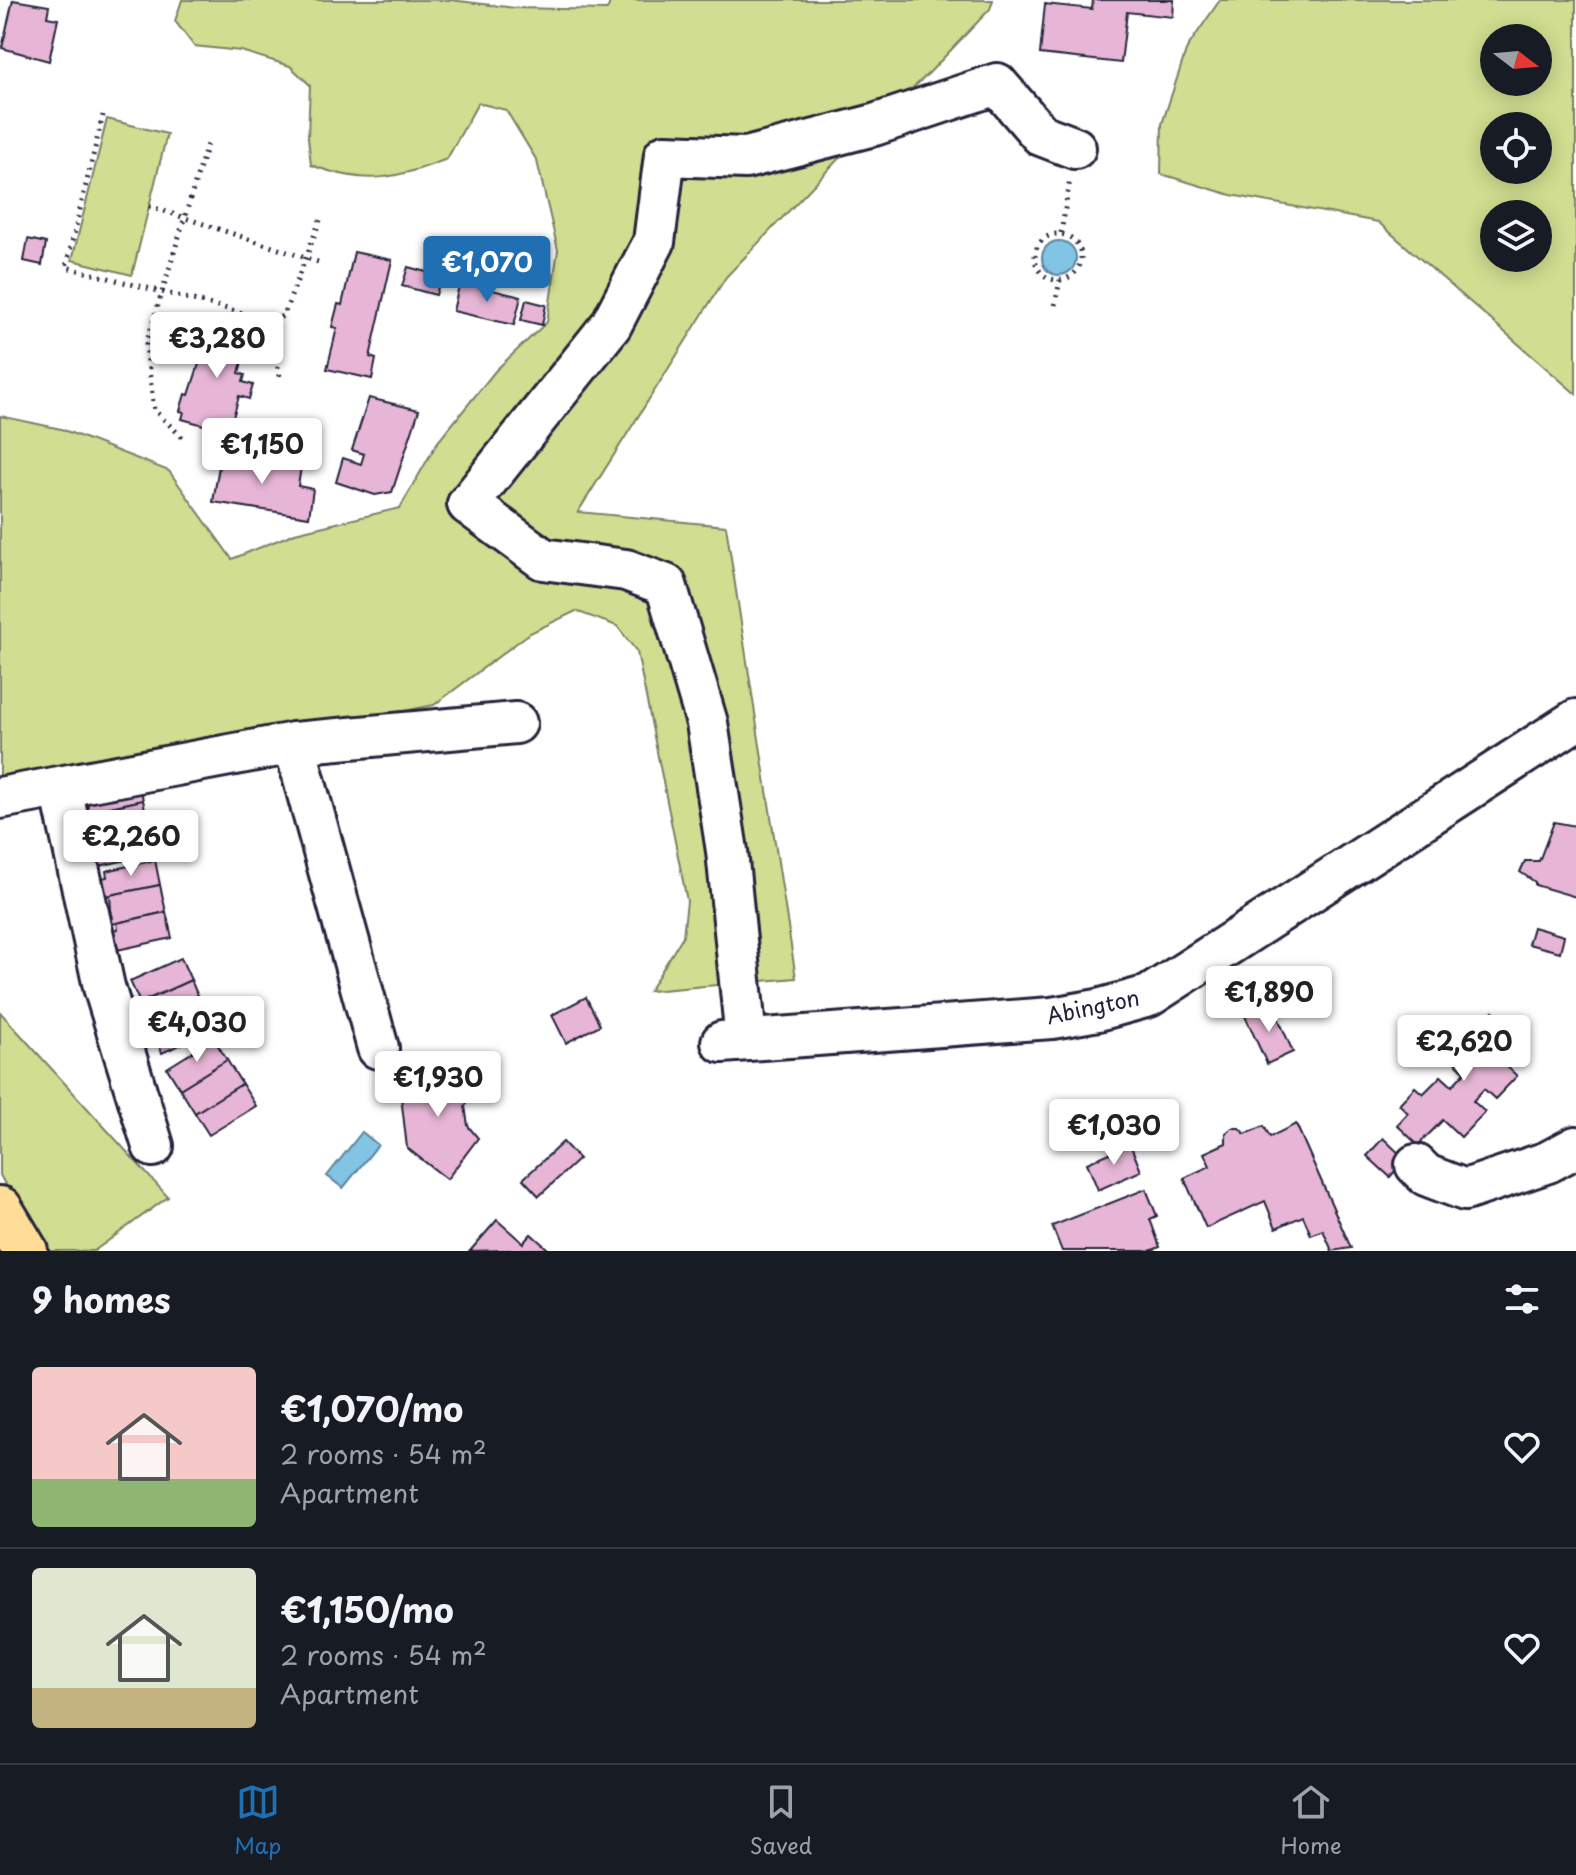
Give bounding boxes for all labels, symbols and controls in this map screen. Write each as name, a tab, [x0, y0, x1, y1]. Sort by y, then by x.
north arrow	[1480, 24, 1552, 96]
map controls	[1480, 24, 1552, 272]
button: locate	[1480, 112, 1552, 184]
button: layers	[1480, 200, 1552, 272]
pin: €1,070	[422, 236, 552, 304]
text: €1,070	[441, 242, 533, 281]
pin: €3,280	[152, 312, 282, 380]
text: €3,280	[168, 318, 266, 357]
pin: €1,150	[197, 418, 327, 486]
text: €1,150	[220, 424, 304, 463]
pin: €2,260	[66, 810, 196, 878]
text: €2,260	[81, 816, 181, 855]
pin: €1,890	[1204, 966, 1334, 1034]
text: €1,890	[1224, 972, 1314, 1011]
street label: Abington	[1043, 980, 1142, 1031]
pin: €4,030	[132, 996, 262, 1064]
text: €4,030	[147, 1002, 247, 1041]
pin: €2,620	[1399, 1015, 1529, 1083]
text: €2,620	[1415, 1021, 1513, 1060]
pin: €1,930	[373, 1051, 503, 1119]
text: €1,930	[393, 1057, 483, 1096]
pin: €1,030	[1049, 1099, 1179, 1167]
text: €1,030	[1067, 1105, 1161, 1144]
text: 9 homes	[32, 1273, 171, 1325]
icon: filters	[1500, 1277, 1544, 1321]
text: €1,070/mo	[280, 1382, 463, 1434]
icon: home	[96, 1399, 192, 1495]
icon: heart	[1500, 1425, 1544, 1469]
text: 2 rooms · 54 m²	[280, 1434, 487, 1473]
text: Apartment	[280, 1473, 419, 1512]
text: €1,150/mo	[280, 1583, 454, 1635]
icon: home	[96, 1600, 192, 1696]
icon: heart	[1500, 1626, 1544, 1670]
text: 2 rooms · 54 m²	[280, 1635, 487, 1674]
text: Apartment	[280, 1674, 419, 1713]
tab: Map	[234, 1780, 281, 1861]
tab: Saved	[750, 1780, 812, 1861]
tab: Home	[1281, 1780, 1342, 1861]

